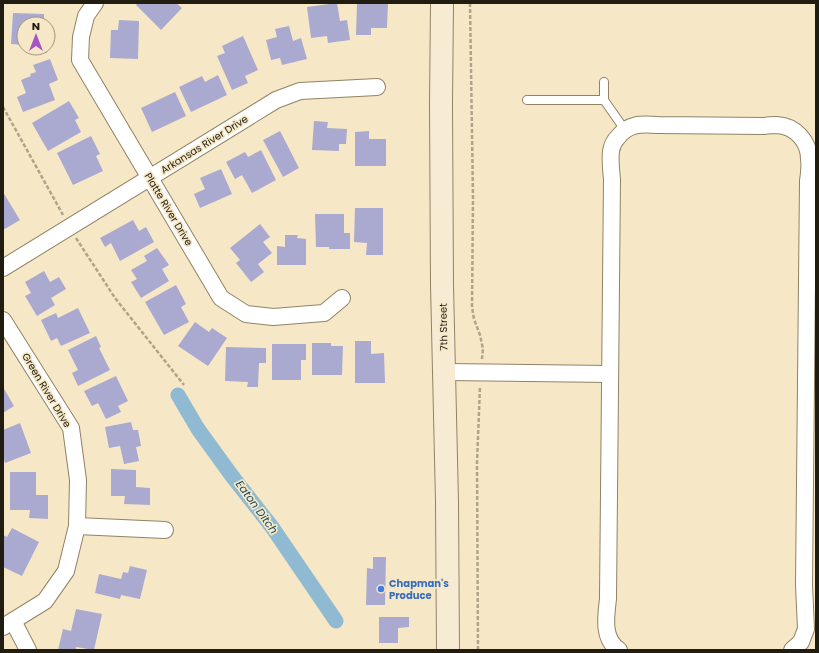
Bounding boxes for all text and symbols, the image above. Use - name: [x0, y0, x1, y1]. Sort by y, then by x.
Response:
- north arrow: [16, 16, 56, 56]
- text: N: [32, 18, 40, 34]
- street label: Arkansas River Drive: [158, 111, 251, 177]
- street label: Platte River Drive: [141, 170, 196, 249]
- street label: 7th Street: [436, 303, 451, 351]
- street label: Green River Drive: [18, 350, 75, 430]
- water label: Eaton Ditch: [232, 477, 282, 537]
- place label: Chapman's Produce: [389, 576, 449, 603]
- marker: Chapman's Produce: [376, 584, 386, 594]

